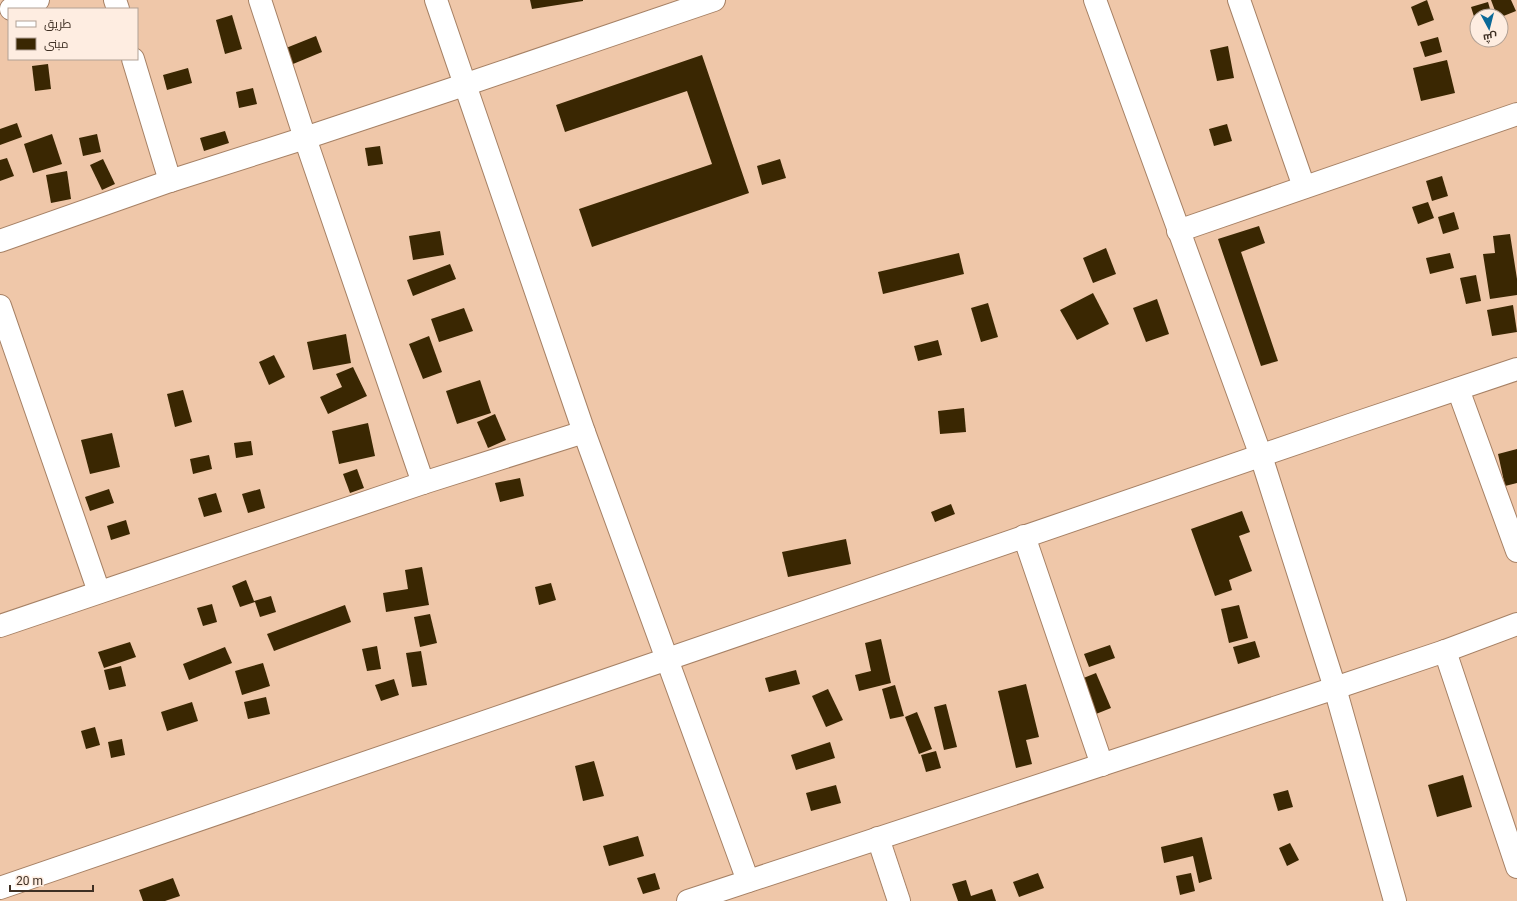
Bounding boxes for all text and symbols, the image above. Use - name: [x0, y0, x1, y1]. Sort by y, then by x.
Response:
- legend: [8, 8, 138, 60]
- north arrow: [1469, 8, 1509, 48]
- text: طريق: [44, 17, 72, 31]
- text: ش: [1482, 30, 1498, 45]
- text: مبنى: [44, 37, 69, 51]
- scale bar: [10, 867, 93, 893]
- text: 20 m: [16, 874, 43, 888]

